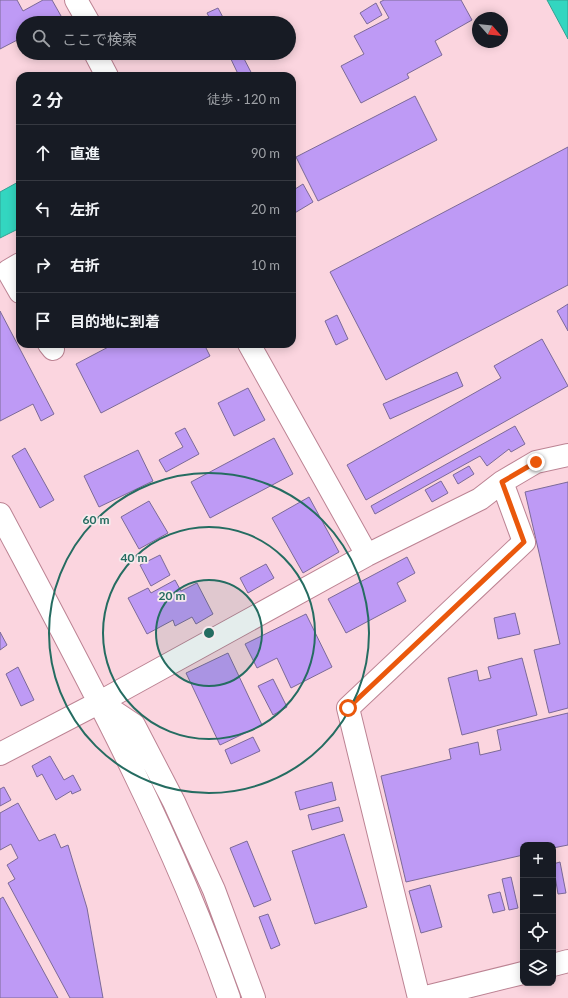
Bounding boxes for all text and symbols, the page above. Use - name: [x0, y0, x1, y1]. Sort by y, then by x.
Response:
- north arrow: [472, 12, 508, 48]
- search box: [16, 16, 296, 60]
- icon: search: [30, 27, 52, 49]
- text: ここで検索: [62, 30, 137, 48]
- text: 2 分: [32, 89, 63, 110]
- text: 徒歩 · 120 m: [207, 91, 280, 107]
- icon: ahead: [32, 142, 54, 164]
- text: 直進: [70, 144, 100, 162]
- text: 90 m: [251, 145, 280, 161]
- icon: left: [32, 198, 54, 220]
- text: 左折: [70, 200, 100, 218]
- text: 20 m: [251, 201, 280, 217]
- icon: right: [32, 254, 54, 276]
- text: 右折: [70, 256, 100, 274]
- text: 10 m: [251, 257, 280, 273]
- icon: arrive: [32, 310, 54, 332]
- text: 目的地に到着: [70, 312, 160, 330]
- route end: [527, 453, 545, 471]
- text: 60 m: [83, 512, 109, 527]
- text: 40 m: [121, 550, 147, 565]
- text: 20 m: [159, 588, 185, 603]
- centre of rings: [202, 626, 216, 640]
- route start: [339, 699, 357, 717]
- map controls: [520, 842, 556, 986]
- button: +: [520, 842, 556, 878]
- button: −: [520, 878, 556, 914]
- button: locate: [520, 914, 556, 950]
- button: layers: [520, 950, 556, 986]

